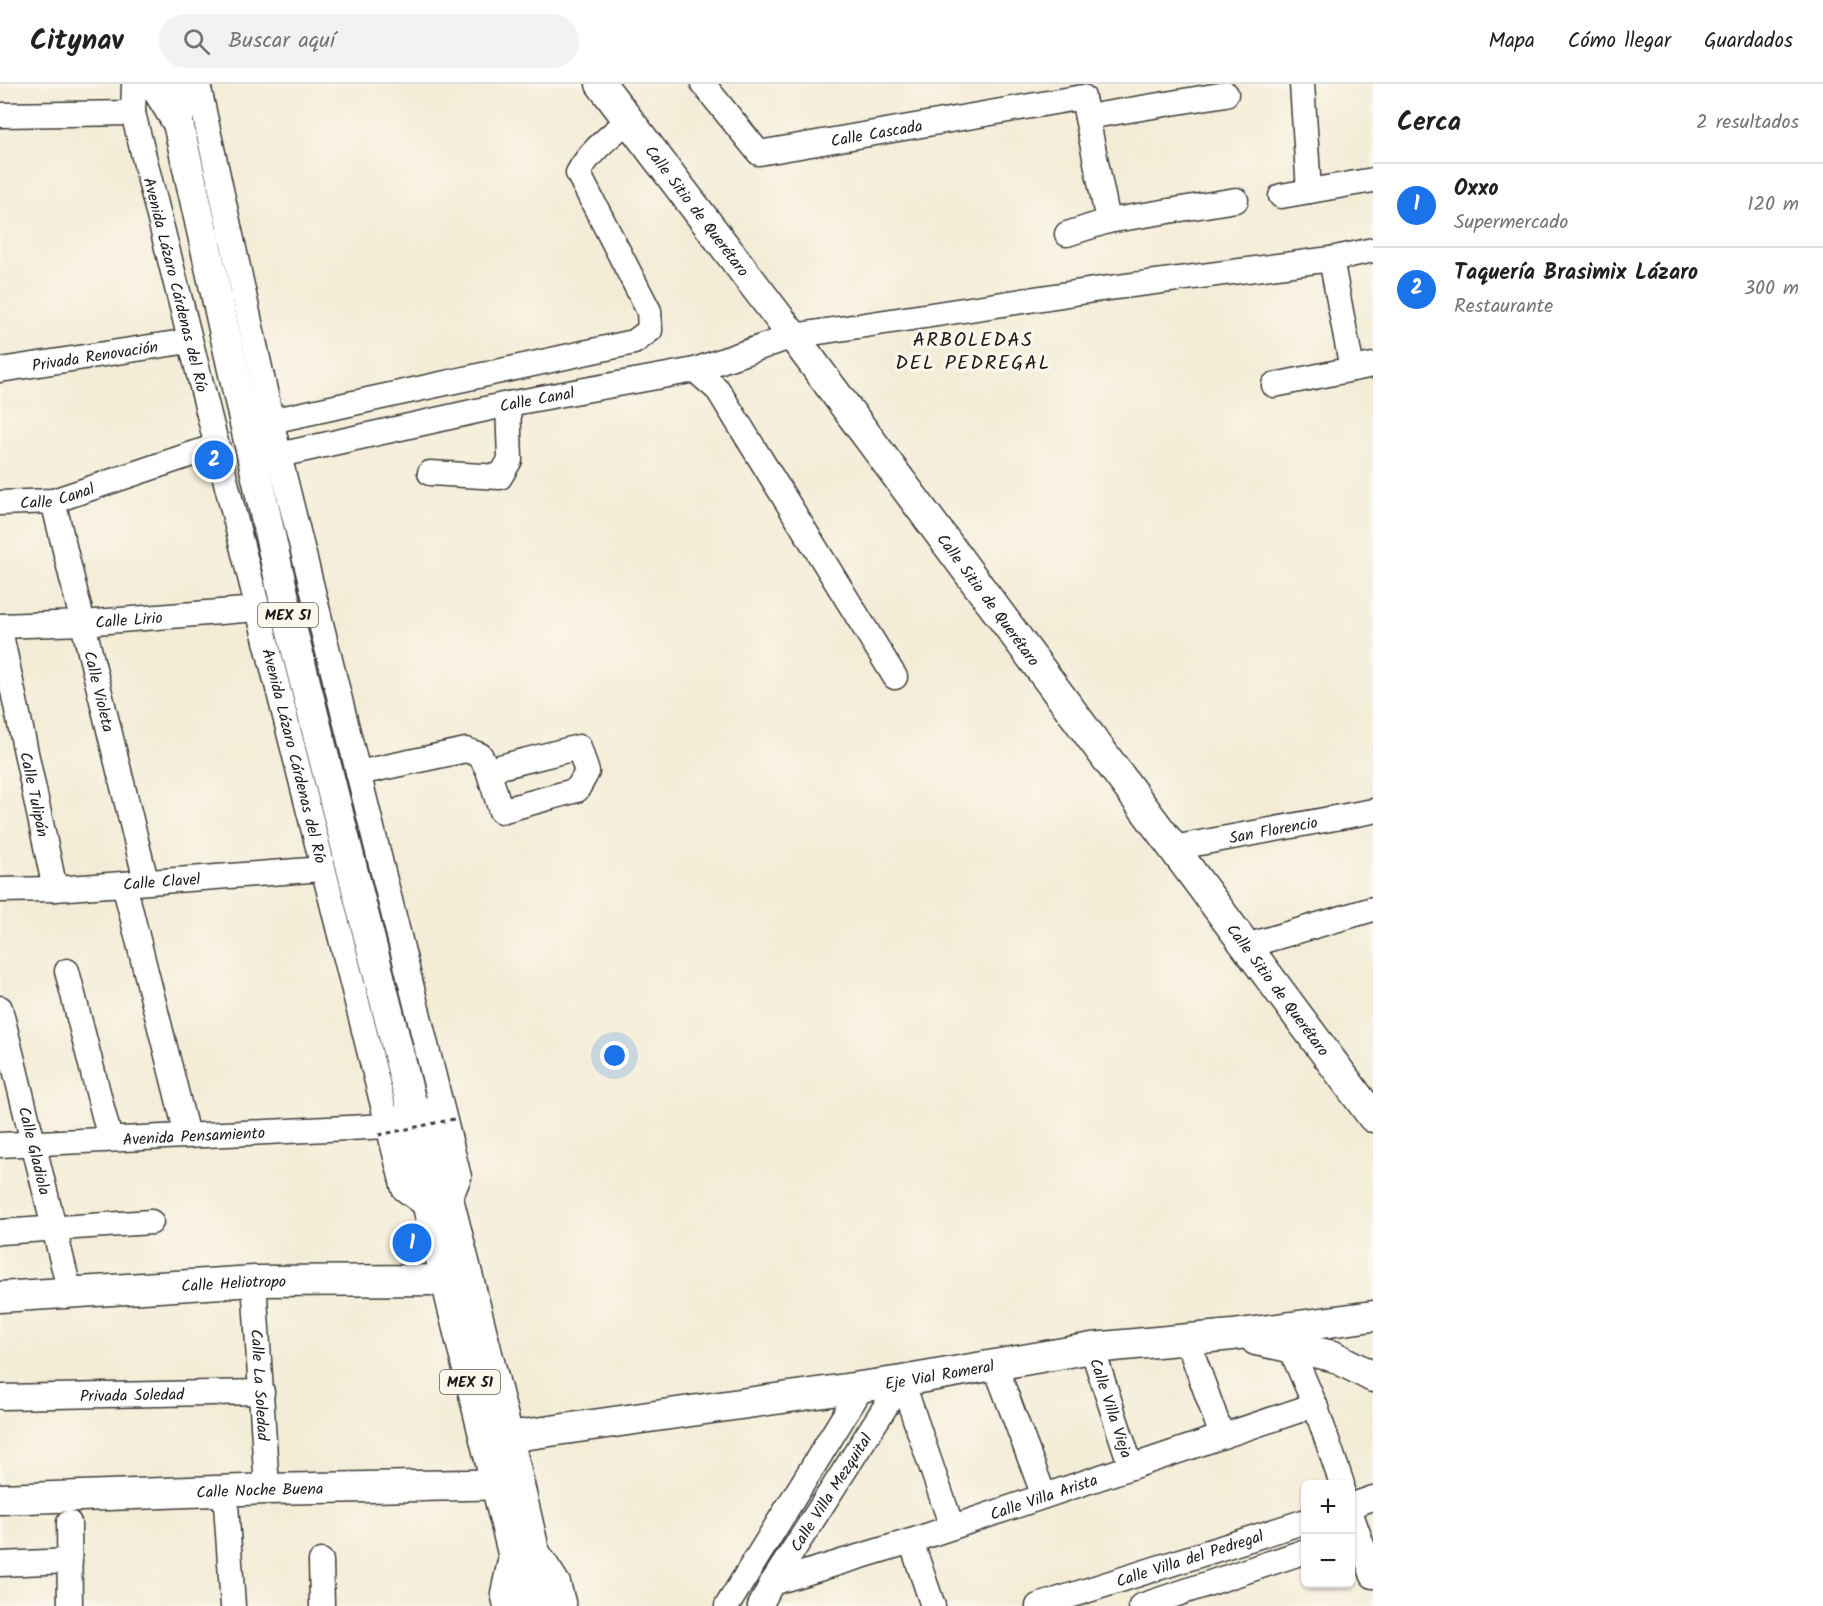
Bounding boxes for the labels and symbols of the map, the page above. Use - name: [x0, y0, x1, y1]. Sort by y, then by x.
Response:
- street label: Calle Cascada: [829, 114, 924, 154]
- street label: Calle Sitio de Querétaro: [638, 140, 755, 283]
- street label: Avenida Lázaro Cárdenas del Río: [136, 175, 214, 395]
- district label: ARBOLEDAS DEL PEDREGAL: [895, 325, 1051, 380]
- street label: Privada Renovación: [30, 335, 160, 379]
- street label: Calle Canal: [497, 381, 577, 419]
- pin: 2: [194, 438, 234, 482]
- street label: Calle Canal: [20, 477, 98, 516]
- street label: Calle Sitio de Querétaro: [930, 529, 1045, 672]
- road number: MEX 51: [258, 603, 318, 627]
- street label: Calle Lirio: [94, 606, 164, 636]
- street label: Avenida Lázaro Cárdenas del Río: [254, 646, 333, 866]
- street label: Calle Violeta: [76, 648, 120, 735]
- street label: Calle Tulipán: [12, 750, 55, 839]
- street label: San Florencio: [1227, 810, 1320, 851]
- street label: Calle Clavel: [122, 867, 201, 898]
- street label: Calle Sitio de Querétaro: [1220, 919, 1335, 1062]
- your location: [600, 1041, 629, 1070]
- street label: Calle Gladiola: [11, 1104, 57, 1198]
- street label: Avenida Pensamiento: [122, 1121, 266, 1153]
- pin: 1: [392, 1220, 432, 1266]
- street label: Calle Heliotropo: [180, 1270, 286, 1300]
- street label: Calle La Soledad: [243, 1328, 275, 1442]
- street label: Eje Vial Romeral: [883, 1354, 996, 1397]
- street label: Calle Villa Vieja: [1082, 1355, 1138, 1462]
- road number: MEX 51: [440, 1370, 500, 1394]
- street label: Privada Soledad: [80, 1382, 185, 1410]
- street label: Calle Villa Mezquital: [784, 1429, 879, 1557]
- street label: Calle Villa Arista: [987, 1468, 1101, 1528]
- street label: Calle Noche Buena: [196, 1477, 324, 1506]
- street label: Calle Villa del Pedregal: [1113, 1524, 1267, 1595]

